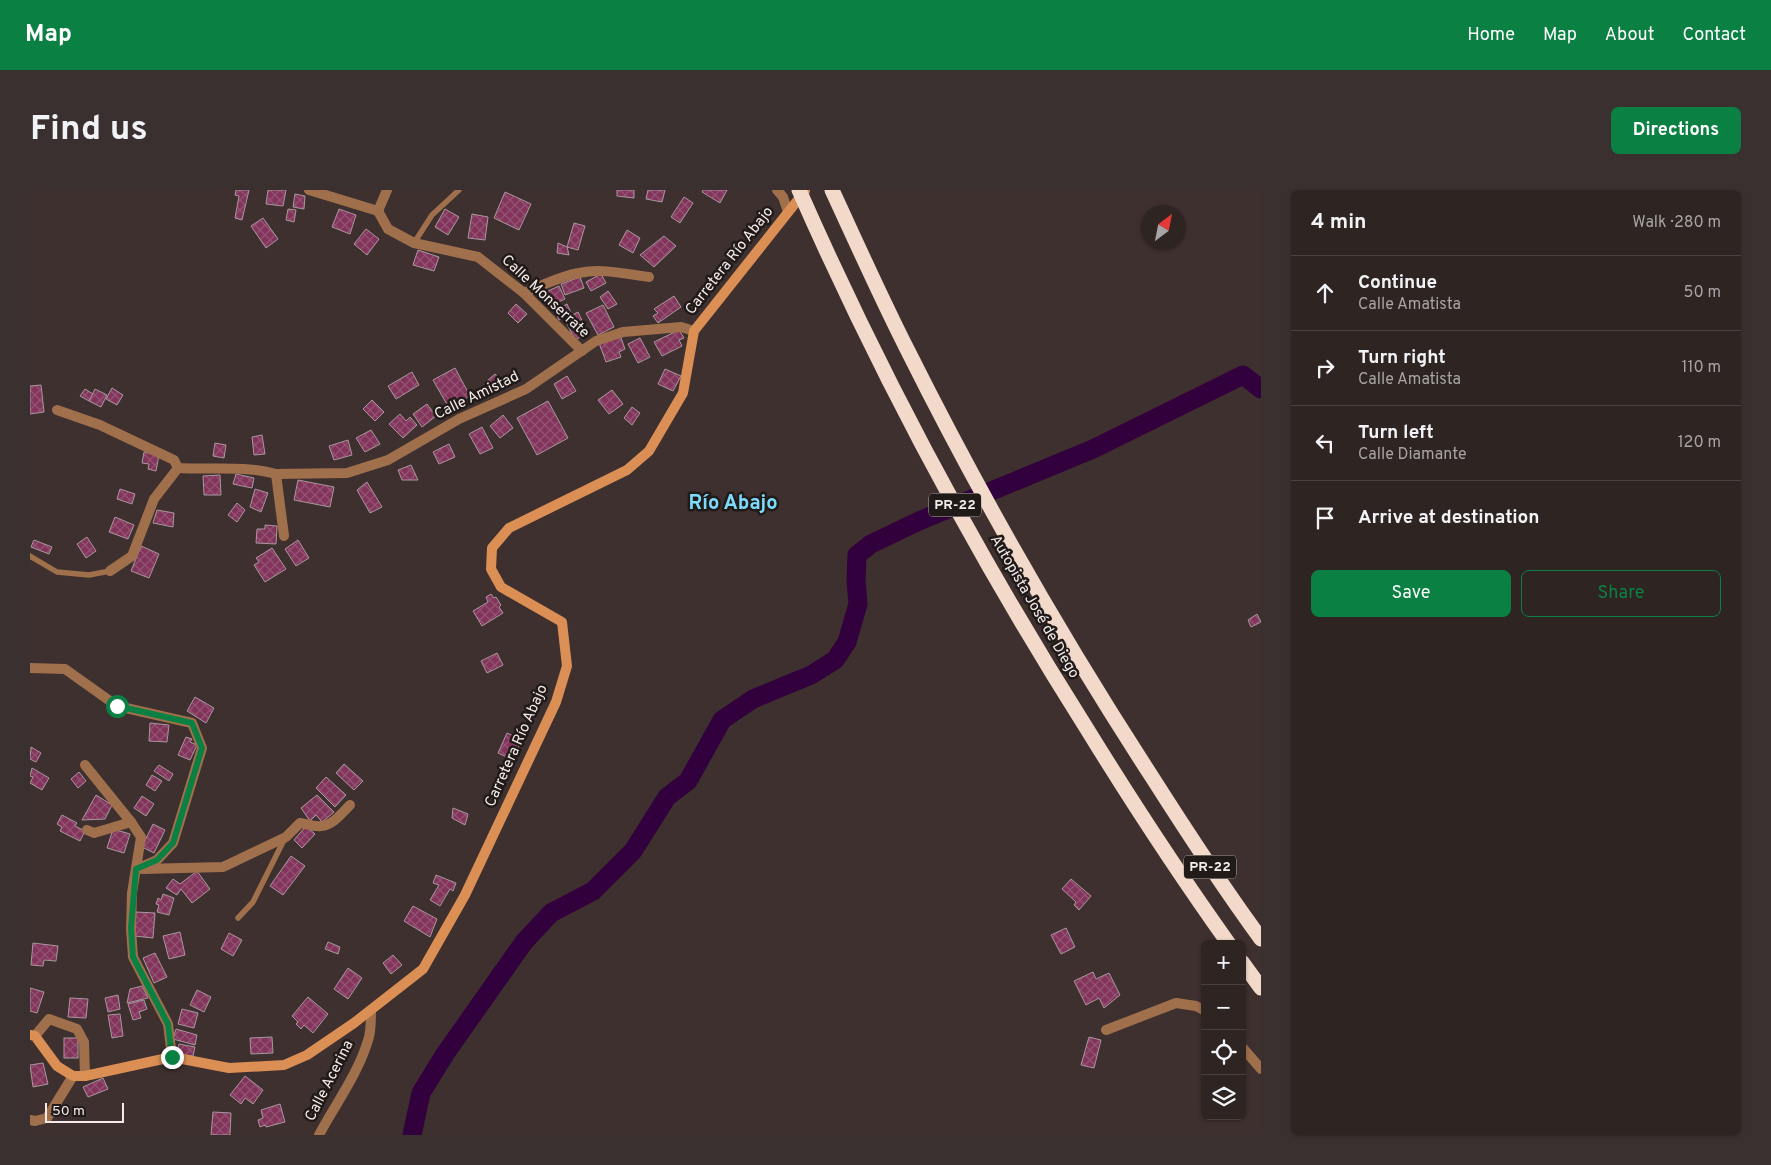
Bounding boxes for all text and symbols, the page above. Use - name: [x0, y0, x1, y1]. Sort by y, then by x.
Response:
- text: Map: [25, 20, 72, 50]
- text: Home: [1467, 24, 1515, 47]
- text: Map: [1543, 24, 1577, 47]
- text: About: [1605, 24, 1654, 47]
- text: Contact: [1682, 24, 1746, 47]
- button: Directions: [1611, 107, 1741, 154]
- text: Find us: [30, 108, 148, 152]
- street label: Carretera Río Abajo: [682, 203, 778, 319]
- north arrow: [1141, 205, 1186, 250]
- text: 4 min: [1311, 209, 1367, 236]
- text: Walk · 280 m: [1632, 213, 1721, 233]
- street label: Calle Monserrate: [497, 251, 593, 343]
- text: Continue: [1358, 271, 1437, 295]
- icon: ahead: [1311, 279, 1339, 307]
- text: 50 m: [1684, 283, 1721, 303]
- text: Calle Amatista: [1358, 295, 1461, 315]
- text: Turn right: [1358, 346, 1446, 370]
- icon: right: [1311, 354, 1339, 382]
- text: 110 m: [1681, 358, 1721, 378]
- street label: Calle Amistad: [431, 367, 523, 425]
- text: Calle Amatista: [1358, 370, 1461, 390]
- text: Turn left: [1358, 421, 1434, 445]
- icon: left: [1311, 429, 1339, 457]
- text: 120 m: [1678, 433, 1721, 453]
- text: Calle Diamante: [1358, 445, 1467, 465]
- district label: Río Abajo: [688, 491, 778, 517]
- road number: PR-22: [929, 494, 981, 516]
- icon: arrive: [1311, 504, 1339, 532]
- text: Arrive at destination: [1358, 506, 1539, 530]
- street label: Autopista José de Diego: [985, 532, 1083, 682]
- button: Save: [1311, 570, 1511, 617]
- button: Share: [1521, 570, 1721, 617]
- street label: Carretera Río Abajo: [481, 682, 553, 810]
- route start: [106, 695, 129, 718]
- road number: PR-22: [1184, 856, 1236, 879]
- map controls: [1201, 940, 1246, 1120]
- button: +: [1201, 940, 1246, 985]
- button: −: [1201, 985, 1246, 1030]
- button: locate: [1201, 1030, 1246, 1075]
- street label: Calle Acerina: [301, 1037, 359, 1125]
- route end: [161, 1046, 184, 1069]
- button: layers: [1201, 1075, 1246, 1120]
- scale bar: [45, 1100, 124, 1123]
- text: 50 m: [52, 1103, 85, 1120]

